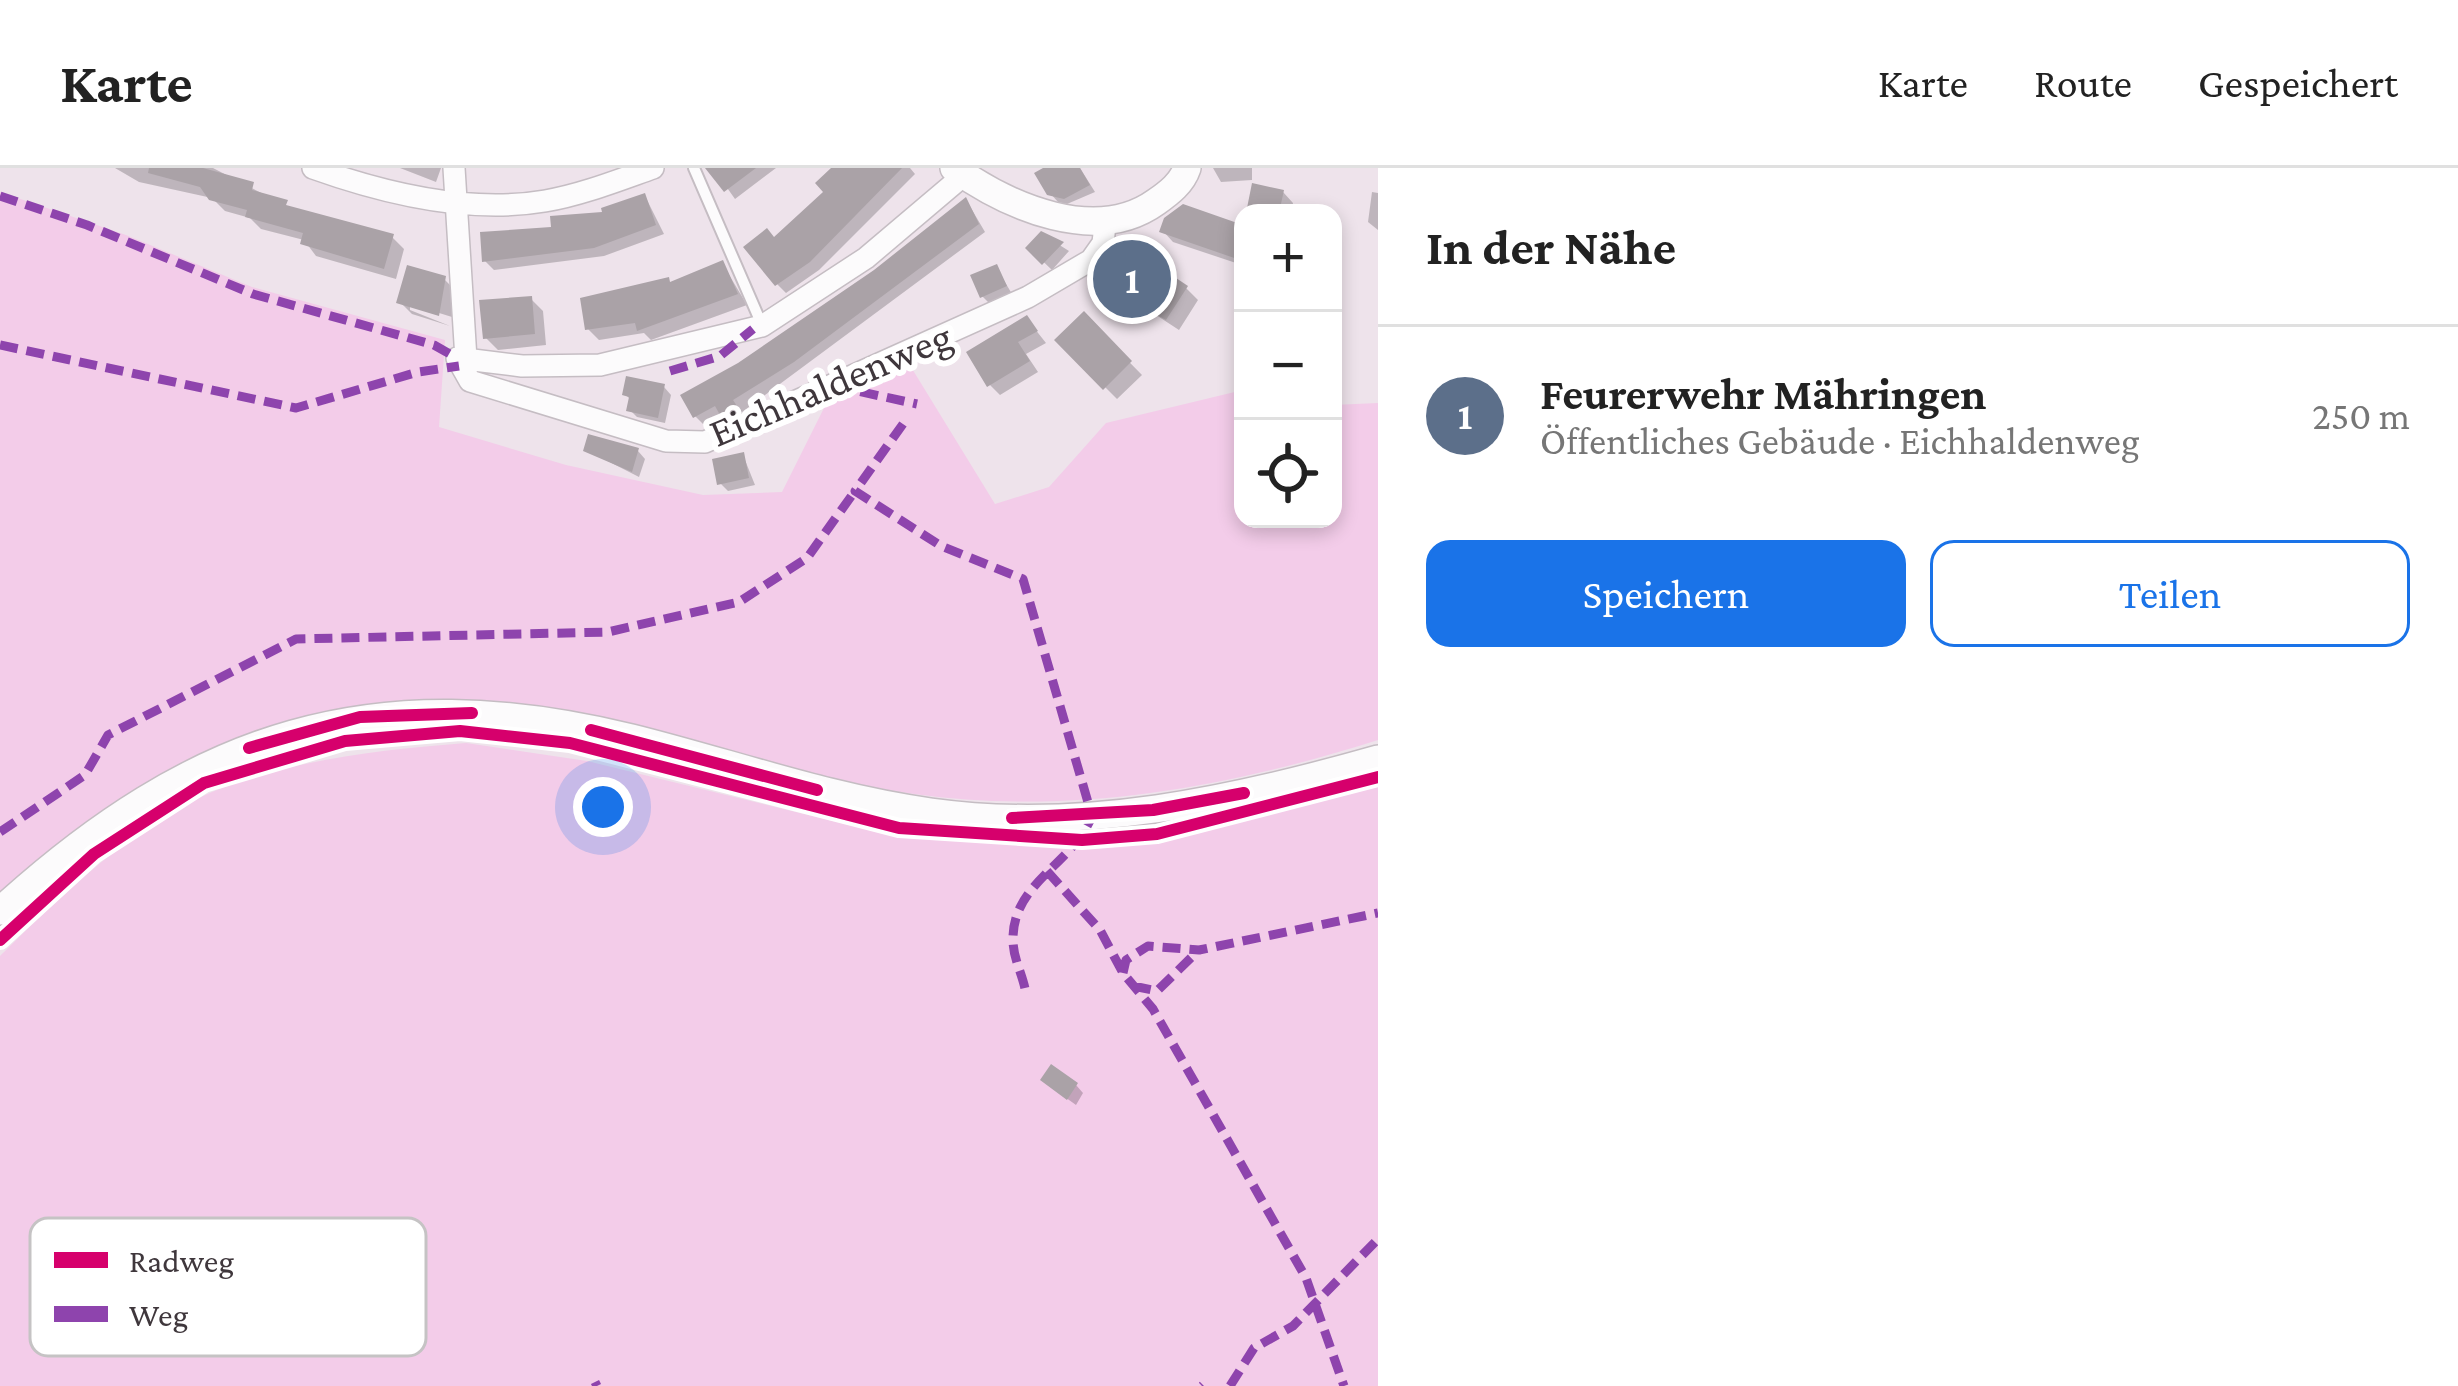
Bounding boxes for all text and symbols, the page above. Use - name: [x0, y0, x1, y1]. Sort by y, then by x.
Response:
- text: Karte: [60, 51, 193, 114]
- text: Karte: [1878, 59, 1968, 106]
- text: Route: [2034, 59, 2132, 106]
- text: Gespeichert: [2198, 59, 2398, 106]
- map controls: [1234, 204, 1342, 528]
- button: +: [1234, 204, 1342, 312]
- text: In der Nähe: [1426, 218, 1676, 275]
- pin: 1: [1093, 234, 1171, 324]
- street label: Eichhaldenweg: [702, 311, 959, 456]
- button: −: [1234, 312, 1342, 420]
- text: Feurerwehr Mähringen: [1540, 369, 1986, 419]
- text: 1: [1458, 394, 1472, 437]
- text: 250 m: [2312, 394, 2410, 437]
- text: Öffentliches Gebäude · Eichhaldenweg: [1540, 419, 2140, 462]
- button: locate: [1234, 420, 1342, 528]
- button: Speichern: [1426, 540, 1906, 647]
- button: Teilen: [1930, 540, 2410, 647]
- your location: [573, 777, 633, 837]
- legend: [30, 1218, 426, 1356]
- text: Radweg: [129, 1242, 234, 1279]
- text: Weg: [129, 1296, 188, 1333]

